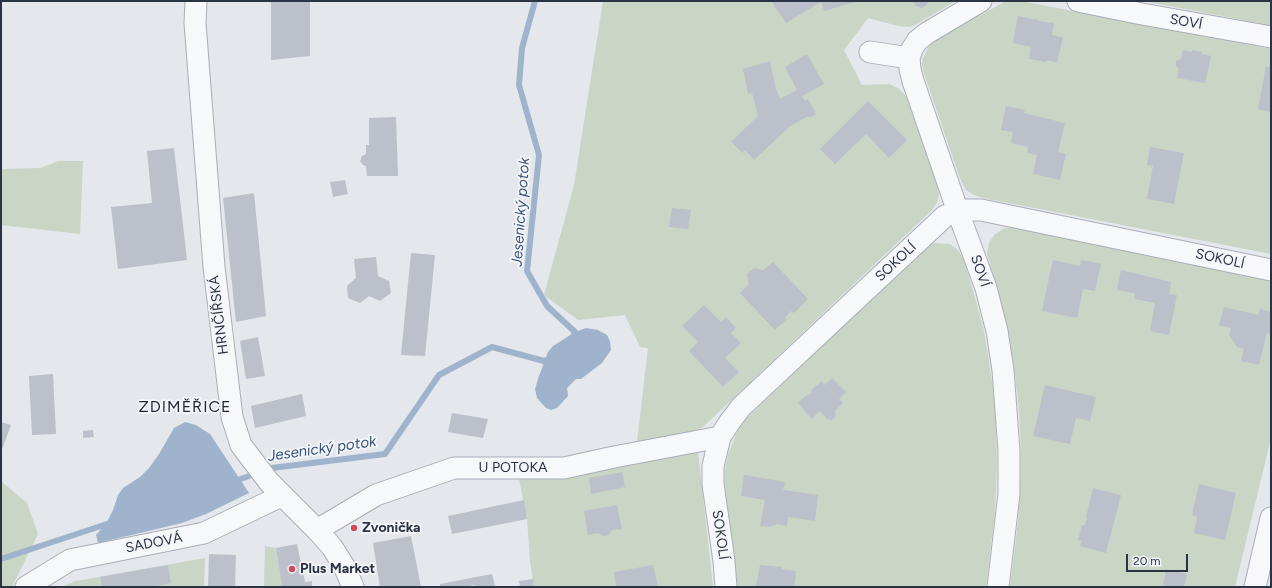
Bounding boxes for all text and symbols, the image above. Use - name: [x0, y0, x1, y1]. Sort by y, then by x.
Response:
- street label: SOVÍ: [1168, 11, 1204, 33]
- water label: Jesenický potok: [508, 157, 534, 267]
- street label: SOKOLÍ: [872, 239, 920, 285]
- street label: SOKOLÍ: [1194, 246, 1246, 272]
- street label: SOVÍ: [967, 253, 993, 289]
- street label: HRNČÍŘSKÁ: [206, 275, 232, 355]
- district label: ZDIMĚŘICE: [139, 397, 231, 417]
- water label: Jesenický potok: [267, 432, 377, 466]
- street label: U POTOKA: [479, 460, 547, 476]
- street label: SOKOLÍ: [708, 509, 732, 561]
- place label: Zvonička: [362, 520, 420, 536]
- marker: Zvonička: [349, 523, 359, 533]
- street label: SADOVÁ: [124, 529, 184, 557]
- scale bar: [1128, 546, 1190, 572]
- text: 20 m: [1133, 554, 1161, 568]
- place label: Plus Market: [300, 561, 375, 577]
- marker: Plus Market: [287, 564, 297, 574]

